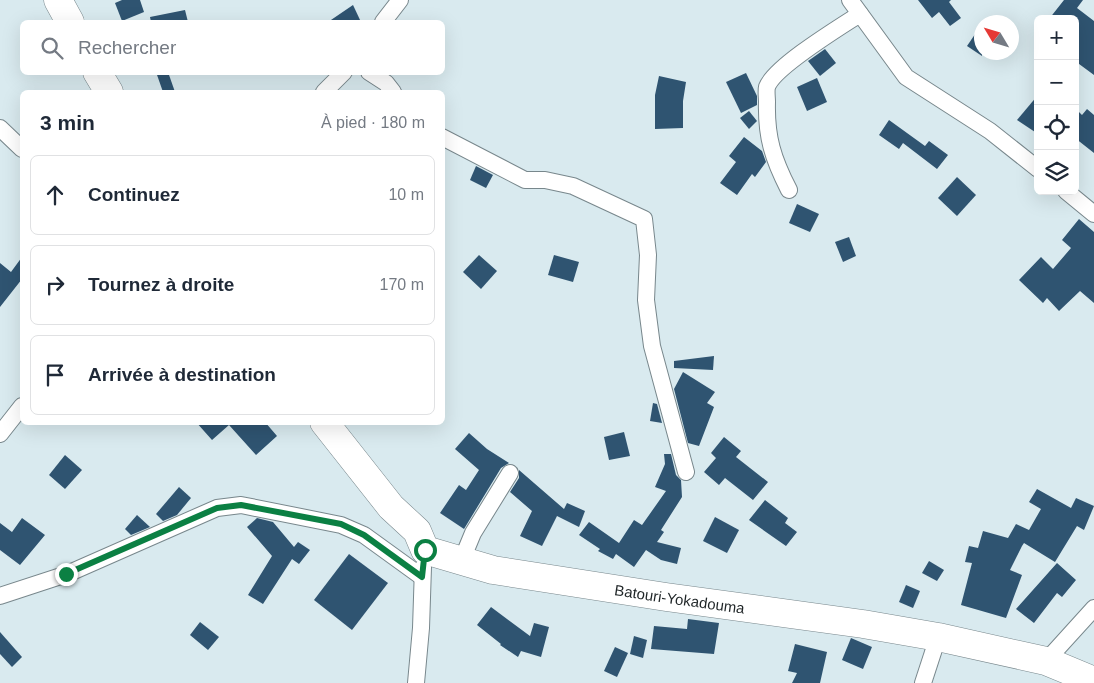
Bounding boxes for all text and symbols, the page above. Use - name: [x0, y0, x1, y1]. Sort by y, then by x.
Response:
- north arrow: [974, 15, 1019, 60]
- map controls: [1034, 15, 1079, 195]
- button: +: [1034, 15, 1079, 60]
- search box: [20, 20, 445, 75]
- icon: search: [38, 34, 66, 62]
- text: Rechercher: [78, 37, 176, 58]
- button: −: [1034, 60, 1079, 105]
- button: locate: [1034, 105, 1079, 150]
- text: 3 min: [40, 111, 95, 134]
- text: À pied · 180 m: [321, 114, 425, 131]
- button: layers: [1034, 150, 1079, 195]
- icon: ahead: [41, 181, 69, 209]
- text: Continuez: [88, 184, 180, 205]
- text: 10 m: [388, 186, 424, 203]
- icon: right: [41, 271, 69, 299]
- text: Tournez à droite: [88, 274, 234, 295]
- text: 170 m: [380, 276, 424, 293]
- icon: arrive: [41, 361, 69, 389]
- text: Arrivée à destination: [88, 364, 276, 385]
- route start: [414, 539, 437, 562]
- route end: [55, 563, 78, 586]
- street label: Batouri-Yokadouma: [613, 581, 746, 616]

